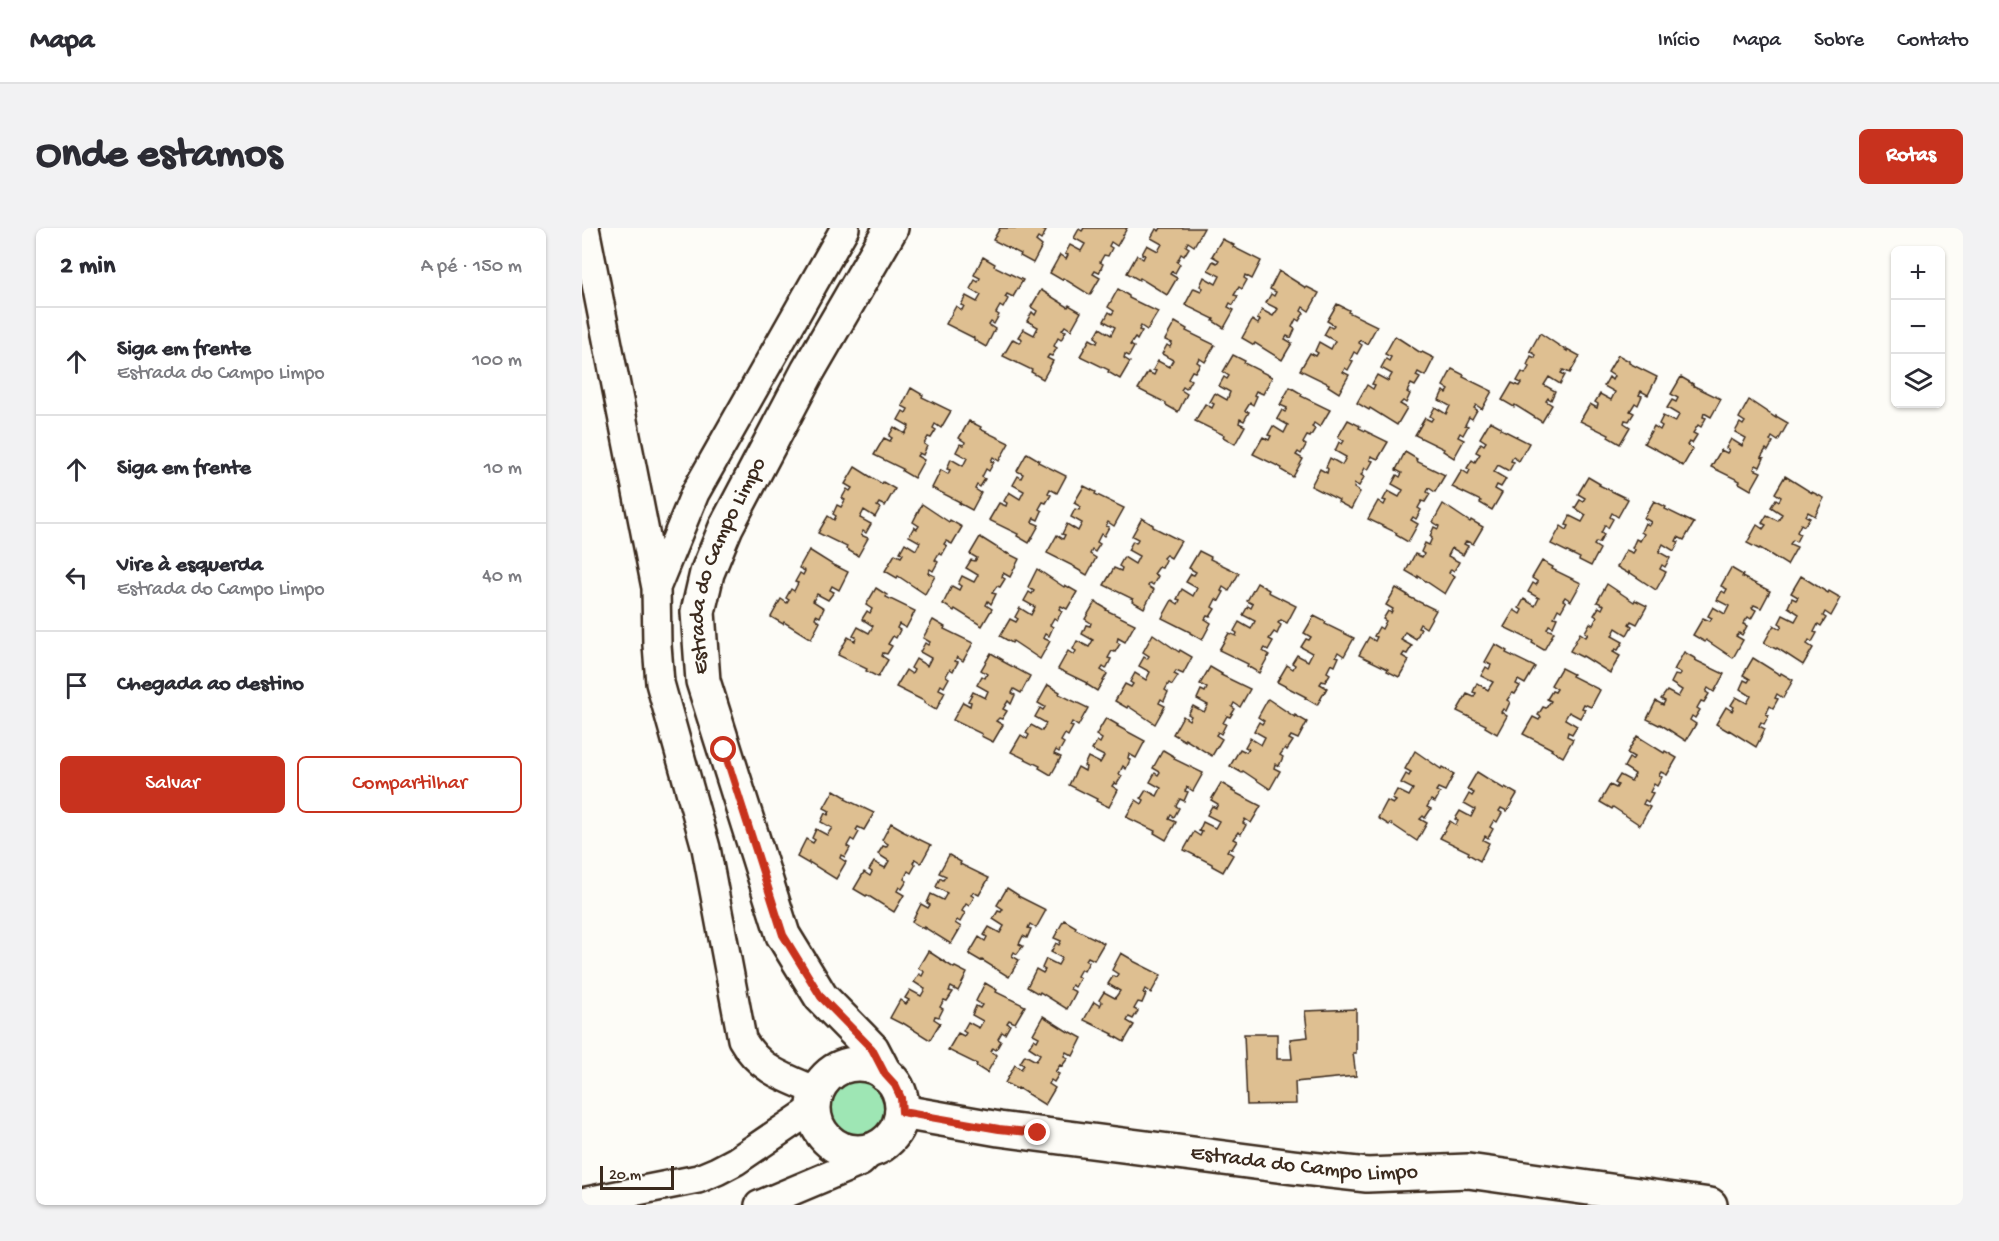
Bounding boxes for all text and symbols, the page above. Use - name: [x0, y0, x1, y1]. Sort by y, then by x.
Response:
- text: Mapa: [30, 25, 94, 58]
- text: Início: [1658, 29, 1700, 54]
- text: Mapa: [1733, 29, 1781, 54]
- text: Sobre: [1814, 29, 1864, 54]
- text: Contato: [1897, 29, 1969, 54]
- button: Rotas: [1859, 129, 1963, 184]
- text: Onde estamos: [36, 132, 282, 181]
- map controls: [1891, 246, 1945, 408]
- button: +: [1891, 246, 1945, 300]
- text: 2 min: [60, 252, 115, 283]
- text: A pé · 150 m: [421, 256, 522, 279]
- button: −: [1891, 300, 1945, 354]
- text: Siga em frente: [117, 337, 251, 363]
- icon: ahead: [60, 345, 93, 378]
- text: 100 m: [472, 350, 522, 373]
- button: layers: [1891, 354, 1945, 408]
- text: Estrada do Campo Limpo: [117, 363, 325, 386]
- icon: ahead: [60, 453, 93, 486]
- street label: Estrada do Campo Limpo: [685, 453, 773, 675]
- text: Siga em frente: [117, 456, 251, 482]
- text: 10 m: [484, 458, 522, 481]
- text: Vire à esquerda: [117, 553, 263, 579]
- icon: left: [60, 561, 93, 594]
- text: 40 m: [482, 566, 522, 589]
- text: Estrada do Campo Limpo: [117, 579, 325, 602]
- icon: arrive: [60, 669, 93, 702]
- text: Chegada ao destino: [117, 672, 304, 698]
- route start: [710, 736, 736, 762]
- button: Salvar: [60, 756, 285, 813]
- button: Compartilhar: [297, 756, 522, 813]
- route end: [1024, 1119, 1050, 1145]
- street label: Estrada do Campo Limpo: [1189, 1141, 1418, 1188]
- scale bar: [600, 1163, 674, 1190]
- text: 20 m: [609, 1167, 641, 1186]

